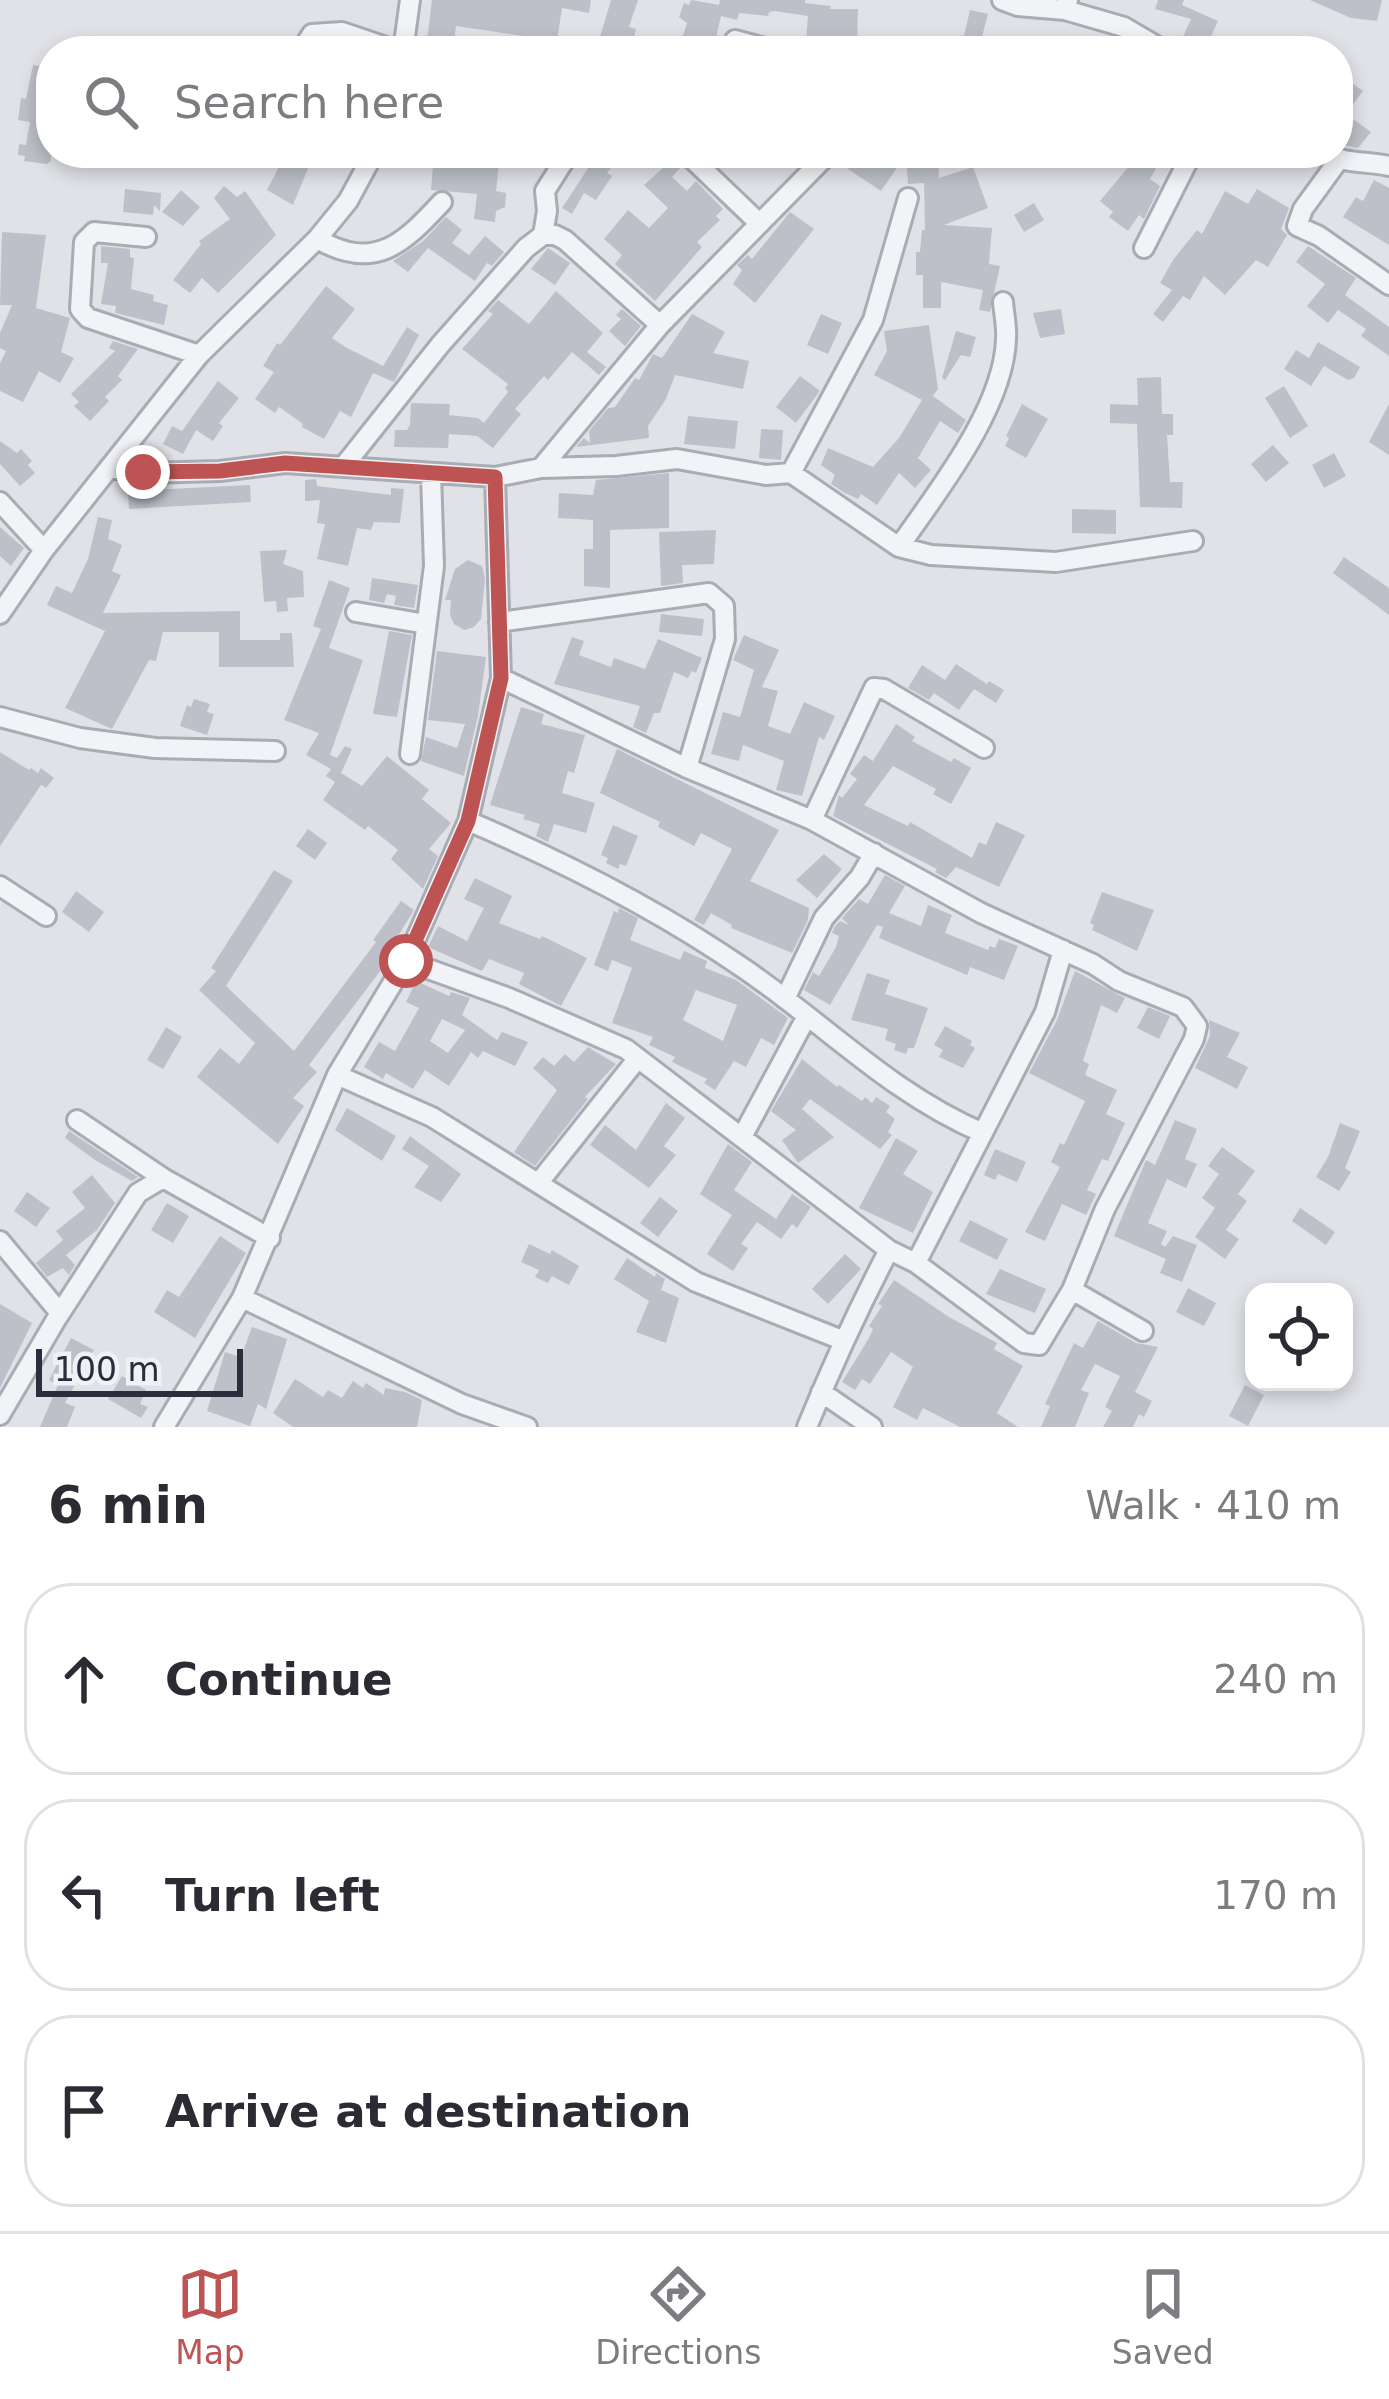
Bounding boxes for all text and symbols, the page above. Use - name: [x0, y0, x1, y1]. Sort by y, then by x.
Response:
- search box: [36, 36, 1353, 168]
- icon: search: [78, 69, 144, 135]
- text: Search here: [174, 76, 444, 129]
- route end: [116, 445, 170, 499]
- route start: [379, 934, 433, 988]
- map controls: [1245, 1283, 1353, 1391]
- button: locate: [1245, 1283, 1353, 1391]
- scale bar: [36, 1343, 243, 1396]
- text: 100 m: [54, 1350, 160, 1389]
- text: 6 min: [48, 1476, 208, 1535]
- text: Walk · 410 m: [1086, 1483, 1341, 1528]
- icon: ahead: [51, 1646, 117, 1712]
- text: Continue: [165, 1653, 393, 1706]
- text: 240 m: [1213, 1657, 1338, 1702]
- icon: left: [51, 1862, 117, 1928]
- text: Turn left: [165, 1869, 380, 1922]
- text: 170 m: [1213, 1873, 1338, 1918]
- icon: arrive: [51, 2078, 117, 2144]
- text: Arrive at destination: [165, 2085, 691, 2138]
- tab: Map: [175, 2261, 245, 2372]
- tab: Directions: [595, 2261, 761, 2372]
- tab: Saved: [1112, 2261, 1214, 2372]

